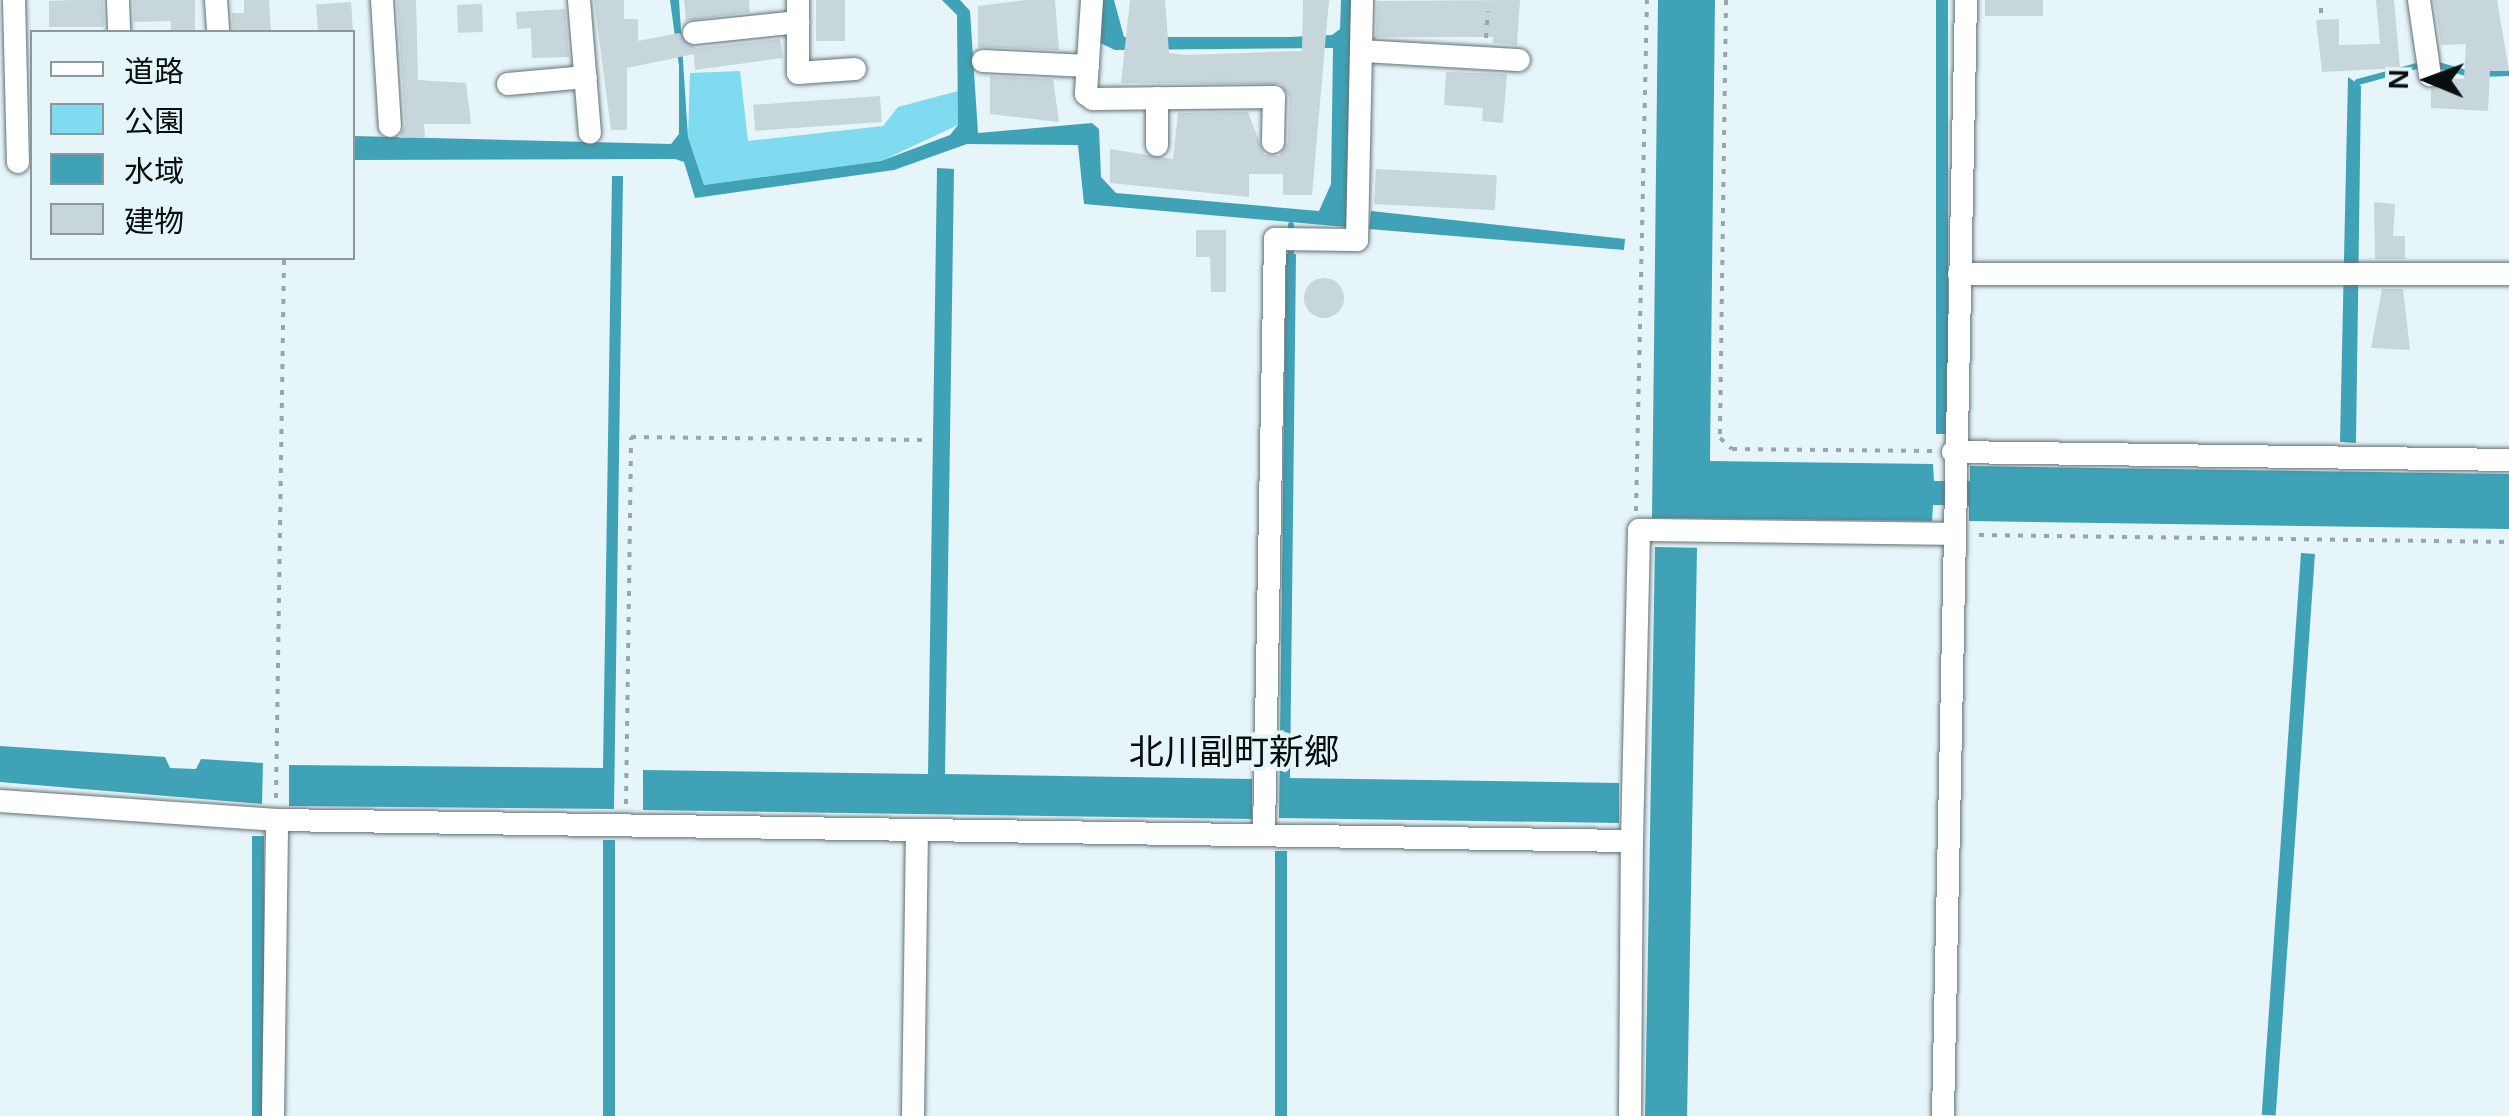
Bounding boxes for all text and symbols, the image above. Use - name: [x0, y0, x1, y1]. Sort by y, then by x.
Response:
- legend: [30, 30, 355, 260]
- north arrow: [2379, 30, 2479, 130]
- text: 道路: [124, 55, 184, 88]
- text: N: [2383, 69, 2414, 90]
- text: 公園: [124, 105, 184, 138]
- text: 水域: [124, 155, 184, 188]
- text: 建物: [124, 205, 184, 238]
- district label: 北川副町新郷: [1129, 731, 1339, 773]

